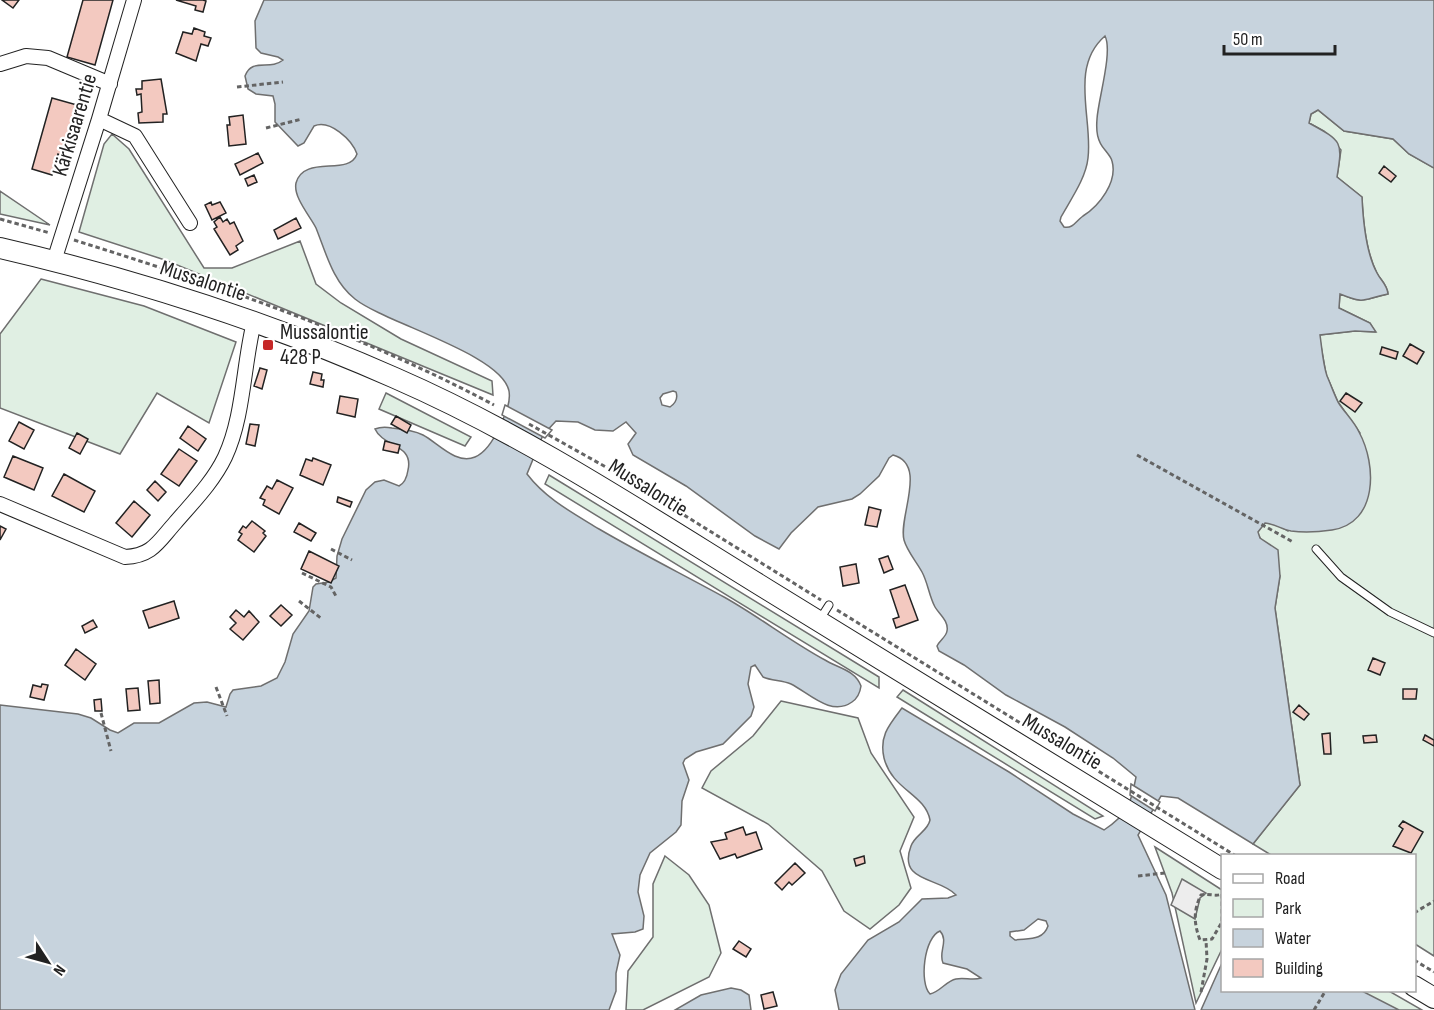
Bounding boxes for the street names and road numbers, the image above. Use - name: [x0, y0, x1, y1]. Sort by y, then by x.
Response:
- street label: Kärkisaarentie: [47, 70, 103, 180]
- street label: Mussalontie: [157, 254, 249, 308]
- street label: Mussalontie: [603, 453, 693, 523]
- street label: Mussalontie: [1017, 708, 1107, 776]

